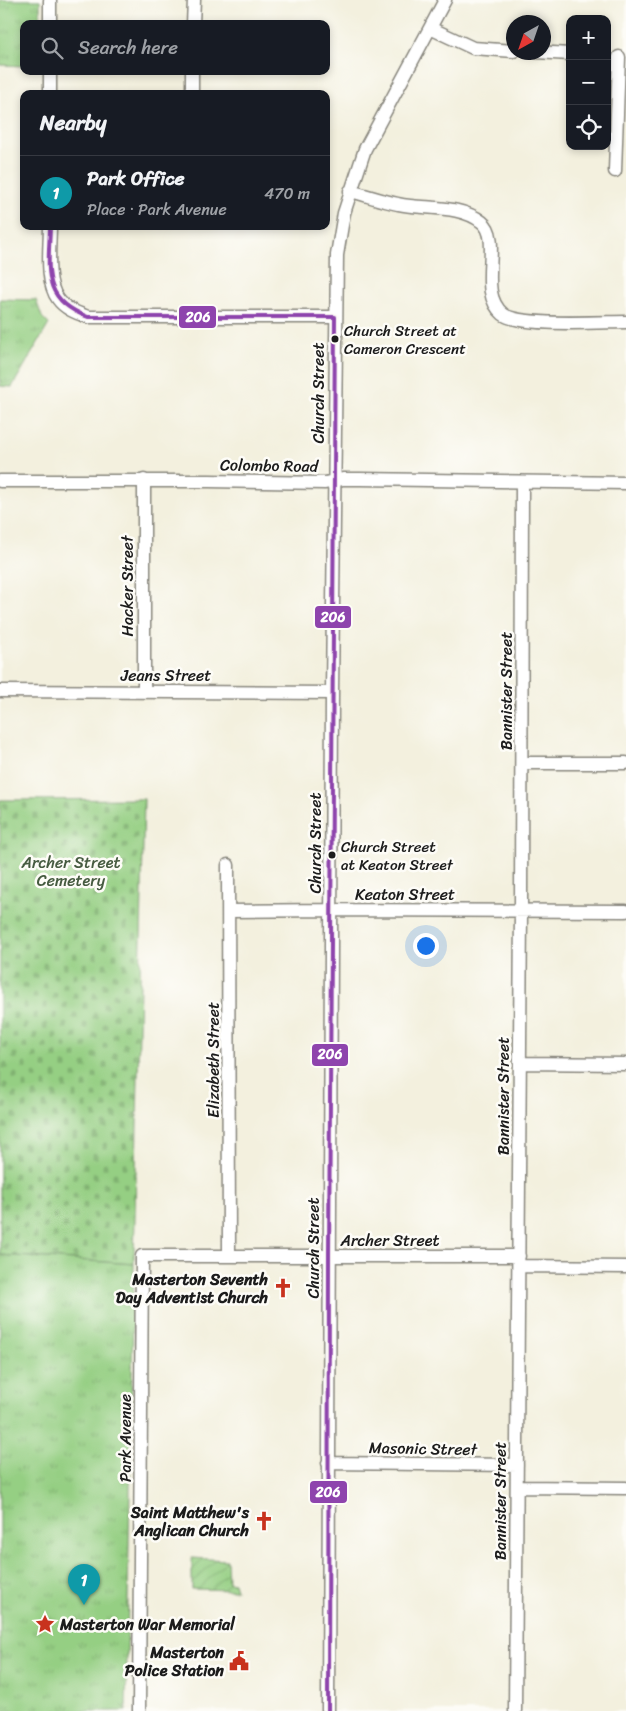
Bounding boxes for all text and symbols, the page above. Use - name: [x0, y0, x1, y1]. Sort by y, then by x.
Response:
- north arrow: [506, 15, 551, 60]
- map controls: [566, 15, 611, 150]
- button: +: [566, 15, 611, 60]
- search box: [20, 20, 330, 75]
- text: Search here: [78, 31, 178, 64]
- icon: search: [38, 34, 66, 62]
- button: −: [566, 60, 611, 105]
- text: Nearby: [40, 104, 106, 142]
- button: locate: [566, 105, 611, 150]
- text: Park Office: [87, 162, 185, 195]
- text: 1: [53, 179, 59, 208]
- text: 470 m: [264, 179, 310, 208]
- text: Place · Park Avenue: [87, 195, 227, 224]
- line badge: 206: [178, 305, 217, 329]
- text: 206: [185, 305, 210, 330]
- place label: Church Street at Cameron Crescent: [344, 318, 466, 362]
- marker: Church Street at Cameron Crescent: [330, 334, 340, 344]
- street label: Church Street: [304, 342, 333, 444]
- street label: Colombo Road: [220, 450, 320, 481]
- street label: Hacker Street: [113, 535, 142, 636]
- line badge: 206: [314, 605, 352, 629]
- text: 206: [320, 605, 345, 630]
- street label: Bannister Street: [492, 632, 521, 750]
- street label: Jeans Street: [120, 661, 211, 690]
- street label: Church Street: [301, 792, 330, 894]
- place label: Church Street at Keaton Street: [341, 834, 454, 878]
- park label: Archer Street Cemetery: [21, 848, 120, 895]
- marker: Church Street at Keaton Street: [327, 850, 337, 860]
- street label: Keaton Street: [355, 880, 455, 909]
- your location: [413, 933, 439, 959]
- street label: Elizabeth Street: [199, 1002, 228, 1118]
- street label: Bannister Street: [489, 1037, 518, 1155]
- text: 206: [317, 1042, 342, 1067]
- line badge: 206: [311, 1043, 349, 1067]
- street label: Church Street: [299, 1197, 328, 1299]
- street label: Archer Street: [340, 1226, 439, 1255]
- place label: Masterton Seventh Day Adventist Church: [116, 1265, 269, 1312]
- church icon: Masterton Seventh Day Adventist Church: [272, 1277, 294, 1299]
- street label: Park Avenue: [111, 1394, 140, 1482]
- street label: Masonic Street: [369, 1433, 478, 1464]
- street label: Bannister Street: [486, 1442, 515, 1560]
- line badge: 206: [309, 1480, 348, 1504]
- text: 206: [315, 1480, 340, 1505]
- place label: Saint Matthew's Anglican Church: [130, 1498, 250, 1545]
- church icon: Saint Matthew's Anglican Church: [253, 1510, 275, 1532]
- pin: 1: [68, 1564, 100, 1605]
- place label: Masterton War Memorial: [59, 1610, 236, 1639]
- place icon: Masterton War Memorial: [34, 1613, 56, 1635]
- place label: Masterton Police Station: [125, 1638, 224, 1685]
- public building icon: Masterton Police Station: [228, 1650, 250, 1672]

